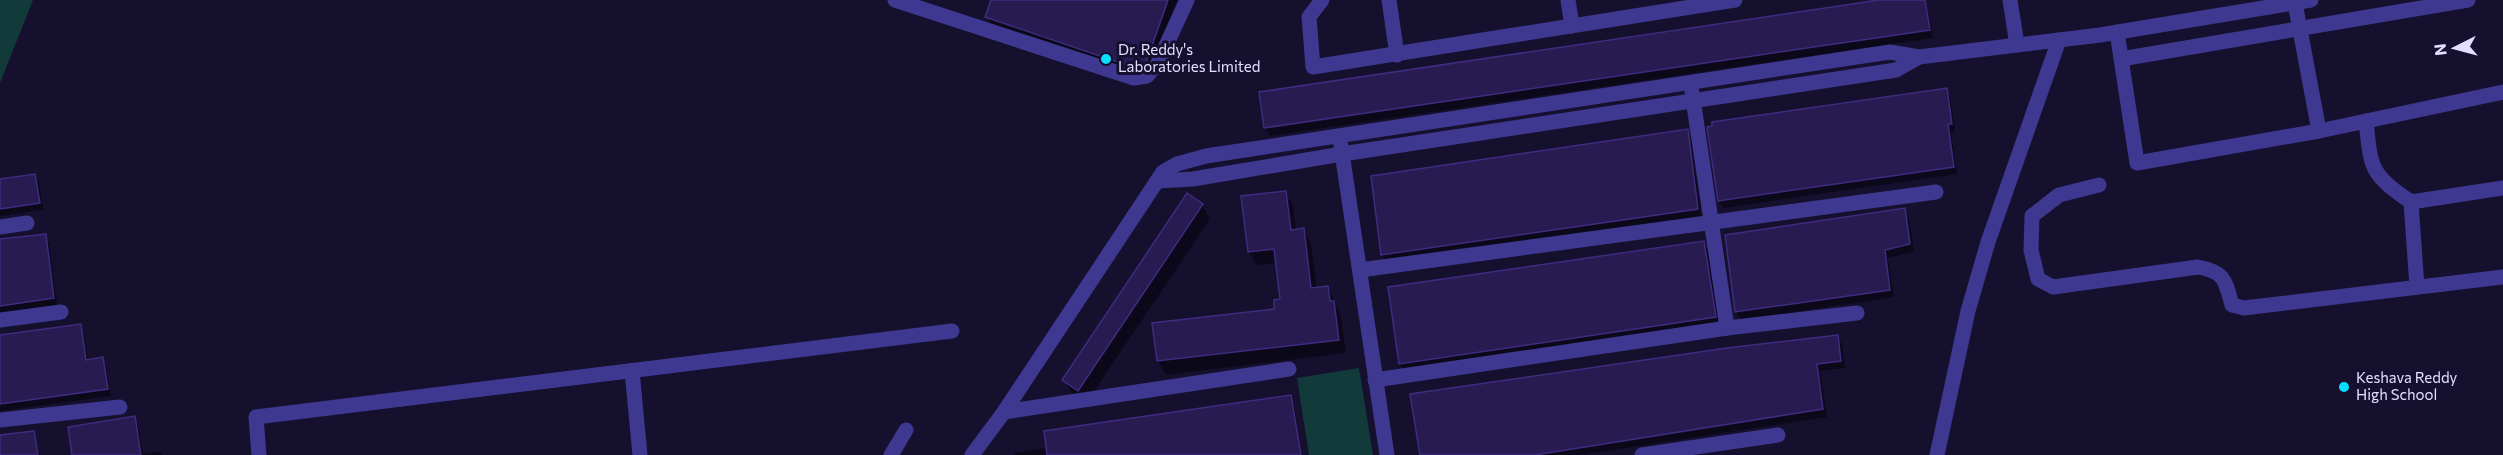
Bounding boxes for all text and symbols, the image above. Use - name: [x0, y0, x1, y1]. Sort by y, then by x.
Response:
- north arrow: [2425, 18, 2485, 78]
- place label: Dr. Reddy's Laboratories Limited: [1118, 40, 1260, 75]
- text: N: [2430, 43, 2450, 57]
- marker: Dr. Reddy's Laboratories Limited: [1099, 52, 1113, 66]
- place label: Keshava Reddy High School: [2356, 368, 2458, 403]
- marker: Keshava Reddy High School: [2337, 380, 2351, 394]

